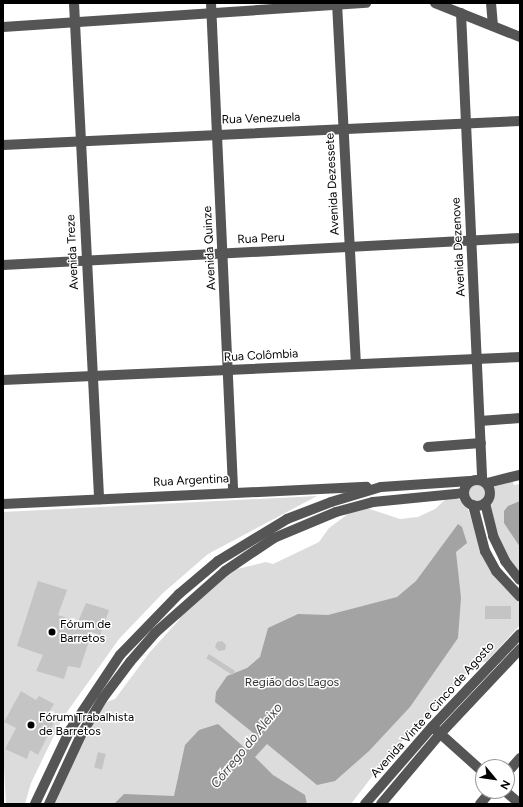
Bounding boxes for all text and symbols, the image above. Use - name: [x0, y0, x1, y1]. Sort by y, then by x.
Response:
- street label: Rua Venezuela: [221, 110, 301, 128]
- street label: Avenida Dezessete: [323, 133, 343, 235]
- street label: Avenida Dezenove: [449, 197, 469, 297]
- street label: Avenida Quinze: [201, 206, 219, 290]
- street label: Avenida Treze: [64, 214, 82, 290]
- street label: Rua Peru: [237, 231, 285, 247]
- street label: Rua Colômbia: [223, 347, 299, 365]
- street label: Rua Argentina: [153, 472, 229, 490]
- place label: Fórum de Barretos: [60, 618, 111, 646]
- marker: Fórum de Barretos: [47, 627, 57, 637]
- street label: Avenida Vinte e Cinco de Agosto: [368, 639, 498, 781]
- park label: Região dos Lagos: [245, 676, 339, 690]
- water label: Córrego do Aleixo: [208, 700, 286, 792]
- place label: Fórum Trabalhista de Barretos: [39, 711, 134, 739]
- marker: Fórum Trabalhista de Barretos: [26, 720, 36, 730]
- north arrow: [475, 759, 515, 799]
- text: N: [497, 778, 513, 791]

